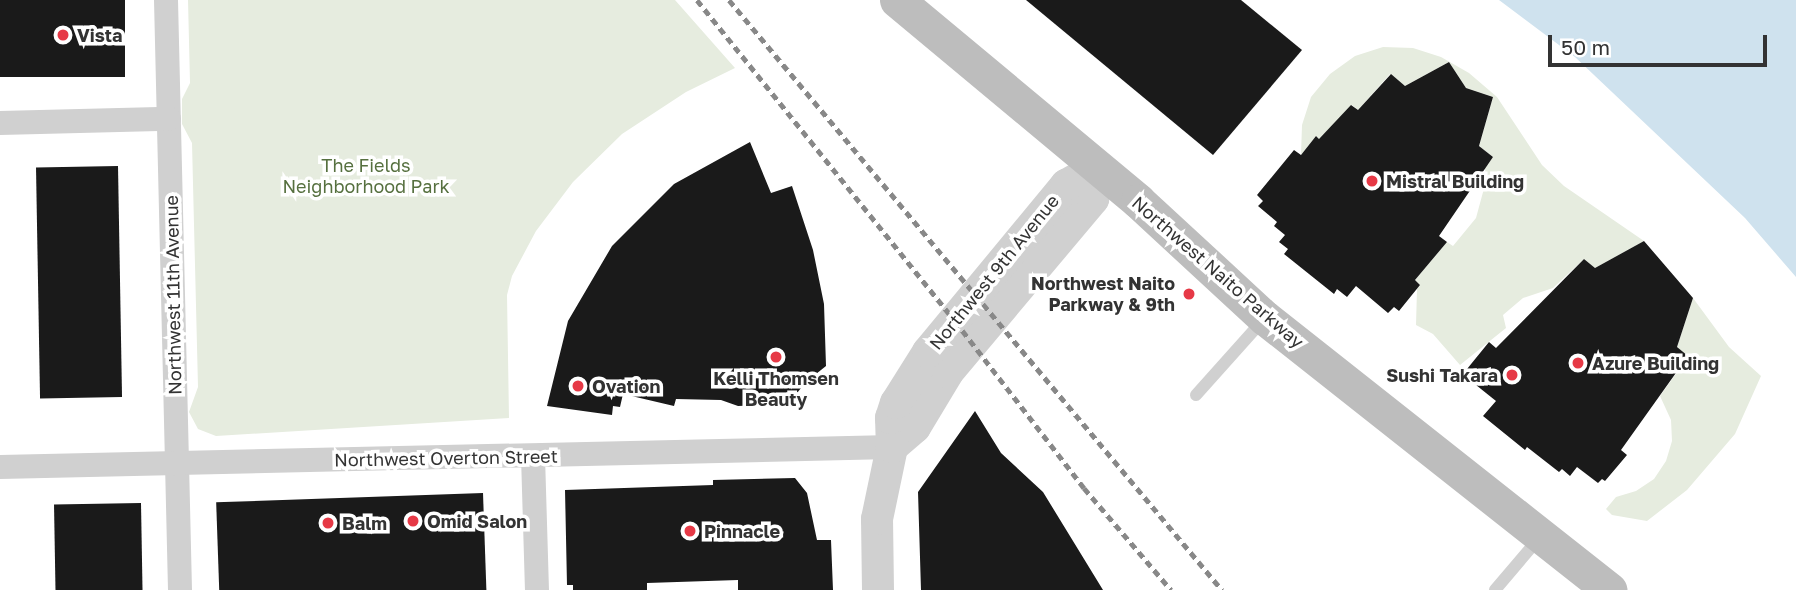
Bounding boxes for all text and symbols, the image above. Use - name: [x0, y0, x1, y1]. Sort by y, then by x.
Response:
- scale bar: [1551, 21, 1770, 65]
- place label: Vista: [77, 24, 122, 46]
- marker: Vista: [55, 27, 71, 43]
- text: 50 m: [1561, 34, 1610, 60]
- park label: The Fields Neighborhood Park: [282, 155, 450, 198]
- place label: Mistral Building: [1386, 170, 1524, 192]
- marker: Mistral Building: [1364, 173, 1380, 189]
- street label: Northwest 9th Avenue: [925, 190, 1063, 354]
- street label: Northwest Naito Parkway: [1128, 192, 1308, 352]
- street label: Northwest 11th Avenue: [160, 195, 186, 395]
- place label: Northwest Naito Parkway & 9th: [1031, 273, 1175, 316]
- marker: Northwest Naito Parkway & 9th: [1181, 286, 1197, 302]
- marker: Kelli Thomsen Beauty: [768, 349, 784, 365]
- place label: Azure Building: [1592, 352, 1719, 374]
- marker: Azure Building: [1570, 355, 1586, 371]
- place label: Sushi Takara: [1386, 364, 1498, 386]
- marker: Sushi Takara: [1504, 367, 1520, 383]
- place label: Kelli Thomsen Beauty: [713, 368, 839, 410]
- place label: Ovation: [592, 375, 660, 397]
- marker: Ovation: [570, 378, 586, 394]
- street label: Northwest Overton Street: [334, 445, 558, 471]
- place label: Omid Salon: [427, 510, 527, 532]
- place label: Balm: [342, 512, 387, 534]
- marker: Omid Salon: [405, 513, 421, 529]
- marker: Balm: [320, 515, 336, 531]
- place label: Pinnacle: [704, 520, 780, 542]
- marker: Pinnacle: [682, 523, 698, 539]

